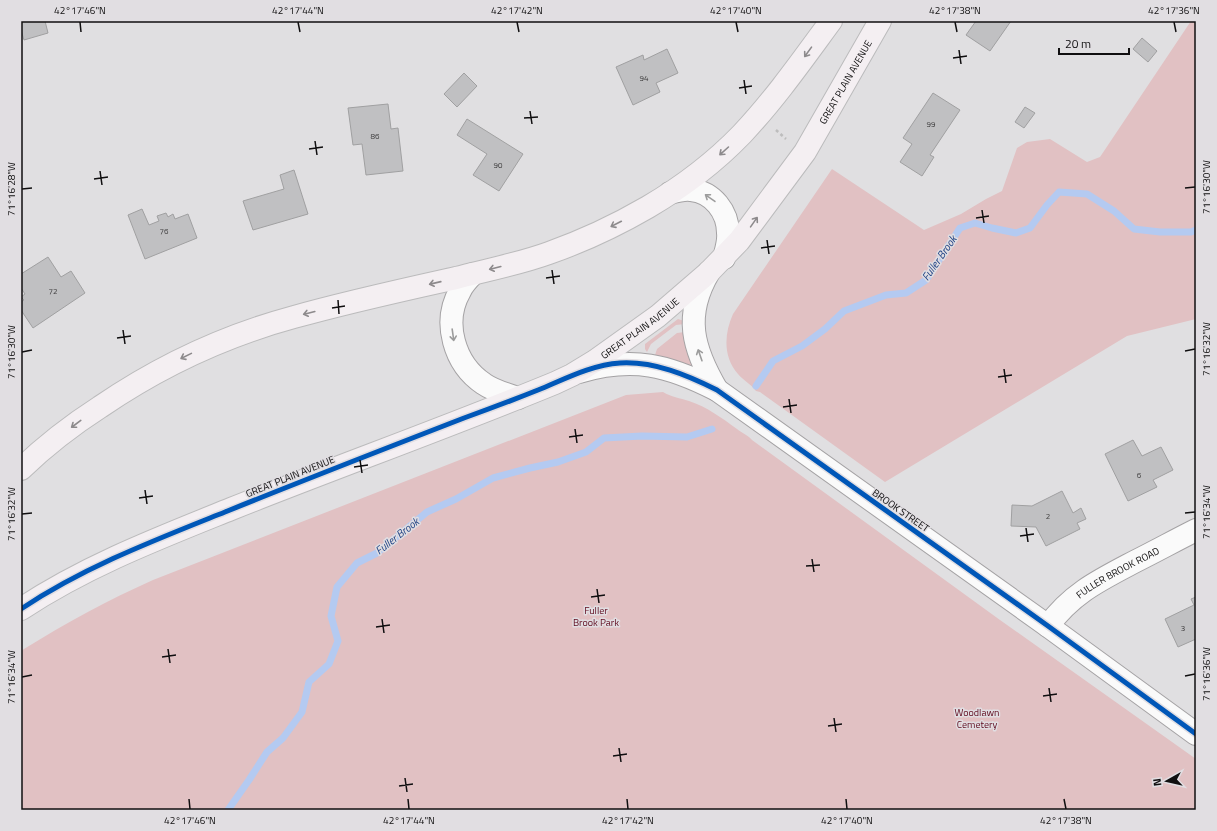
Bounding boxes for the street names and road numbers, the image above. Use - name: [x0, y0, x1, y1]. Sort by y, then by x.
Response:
- street label: GREAT PLAIN AVENUE: [816, 37, 876, 127]
- street label: GREAT PLAIN AVENUE: [598, 294, 683, 363]
- street label: GREAT PLAIN AVENUE: [243, 452, 337, 501]
- street label: BROOK STREET: [869, 485, 933, 536]
- street label: FULLER BROOK ROAD: [1073, 543, 1162, 602]

